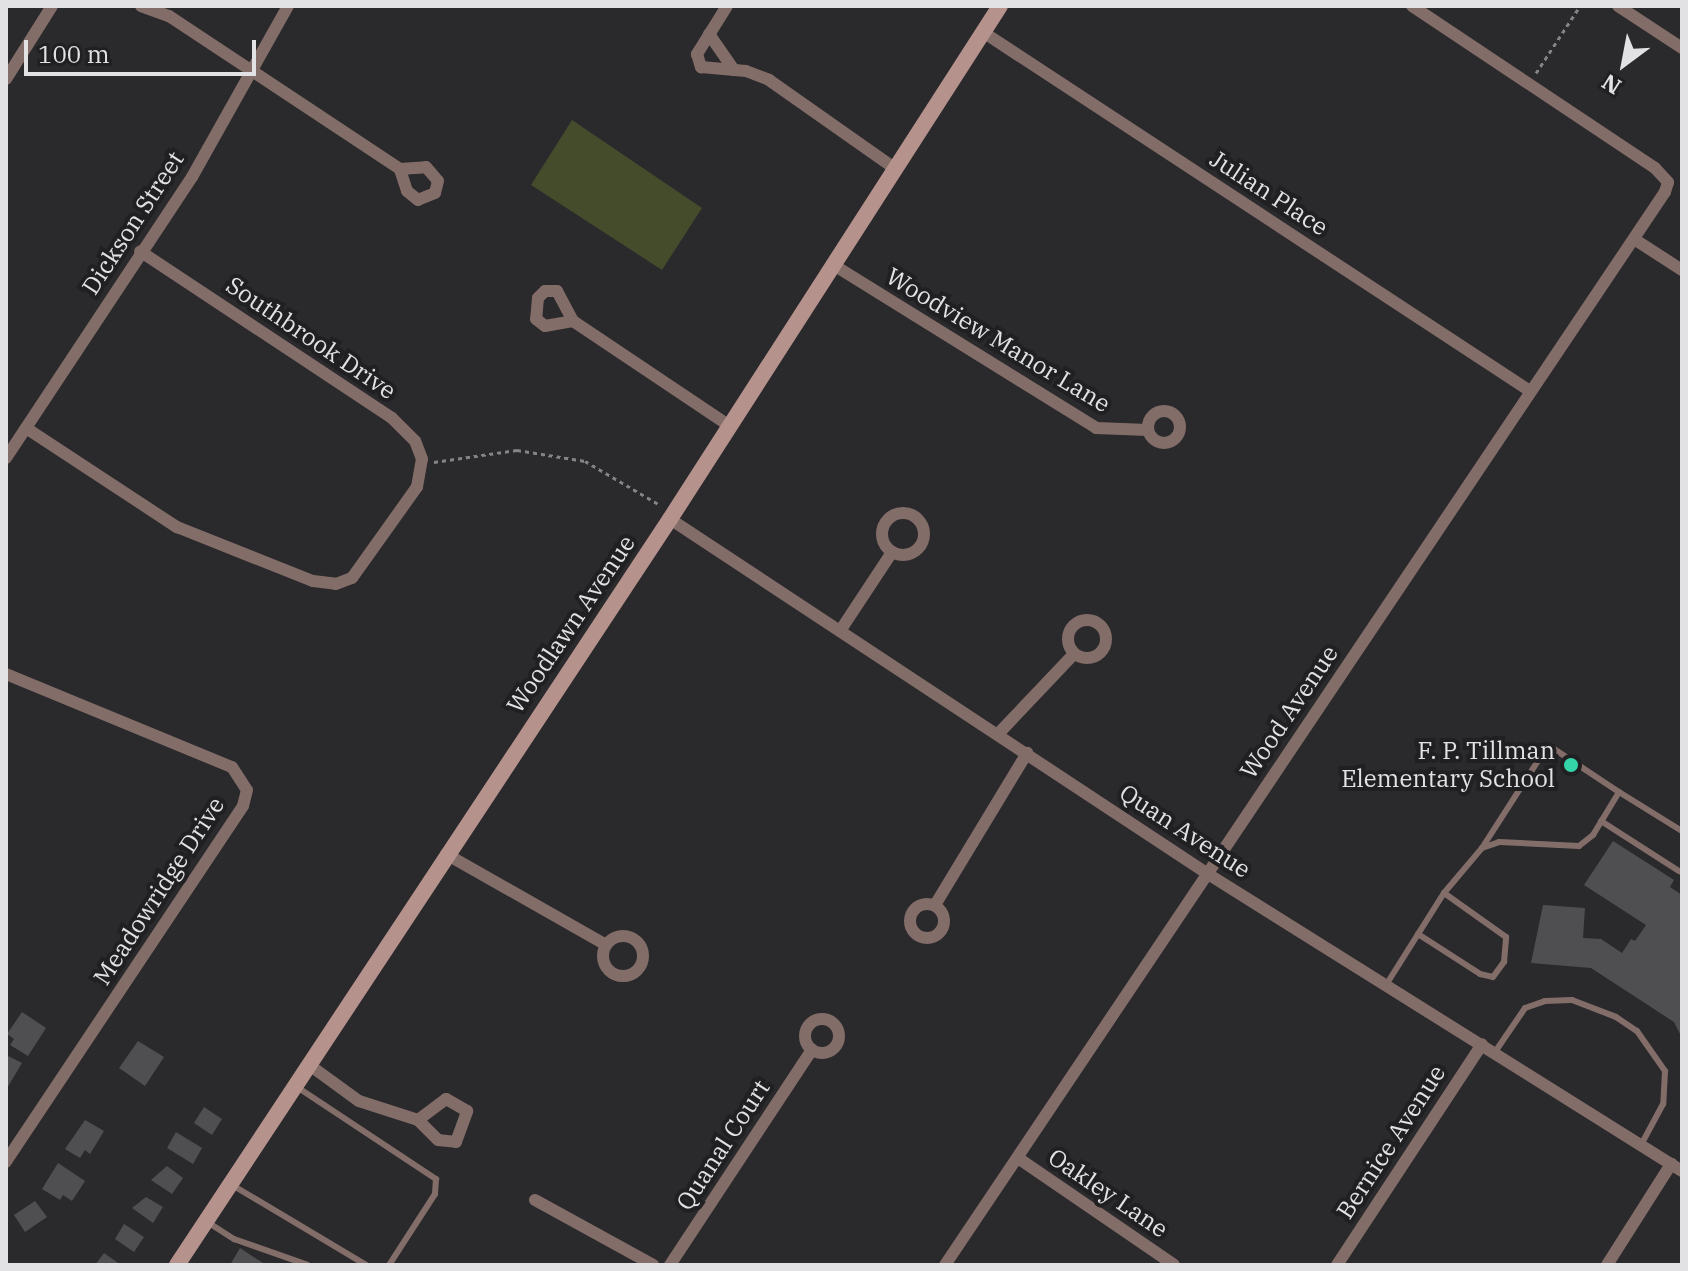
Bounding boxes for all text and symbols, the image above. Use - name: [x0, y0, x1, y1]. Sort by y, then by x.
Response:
- scale bar: [28, 24, 260, 74]
- north arrow: [1584, 24, 1664, 104]
- text: 100 m: [38, 38, 110, 70]
- text: N: [1596, 68, 1626, 102]
- street label: Julian Place: [1205, 144, 1333, 242]
- street label: Dickson Street: [76, 146, 190, 300]
- street label: Woodview Manor Lane: [881, 262, 1115, 418]
- street label: Southbrook Drive: [221, 271, 401, 405]
- street label: Woodlawn Avenue: [501, 530, 641, 718]
- street label: Wood Avenue: [1234, 640, 1344, 784]
- place label: F. P. Tillman Elementary School: [1341, 737, 1555, 793]
- marker: F. P. Tillman Elementary School: [1562, 756, 1580, 774]
- street label: Quan Avenue: [1114, 778, 1256, 884]
- street label: Meadowridge Drive: [87, 792, 231, 990]
- street label: Bernice Avenue: [1331, 1060, 1451, 1224]
- street label: Quanal Court: [670, 1074, 776, 1216]
- street label: Oakley Lane: [1043, 1142, 1173, 1244]

